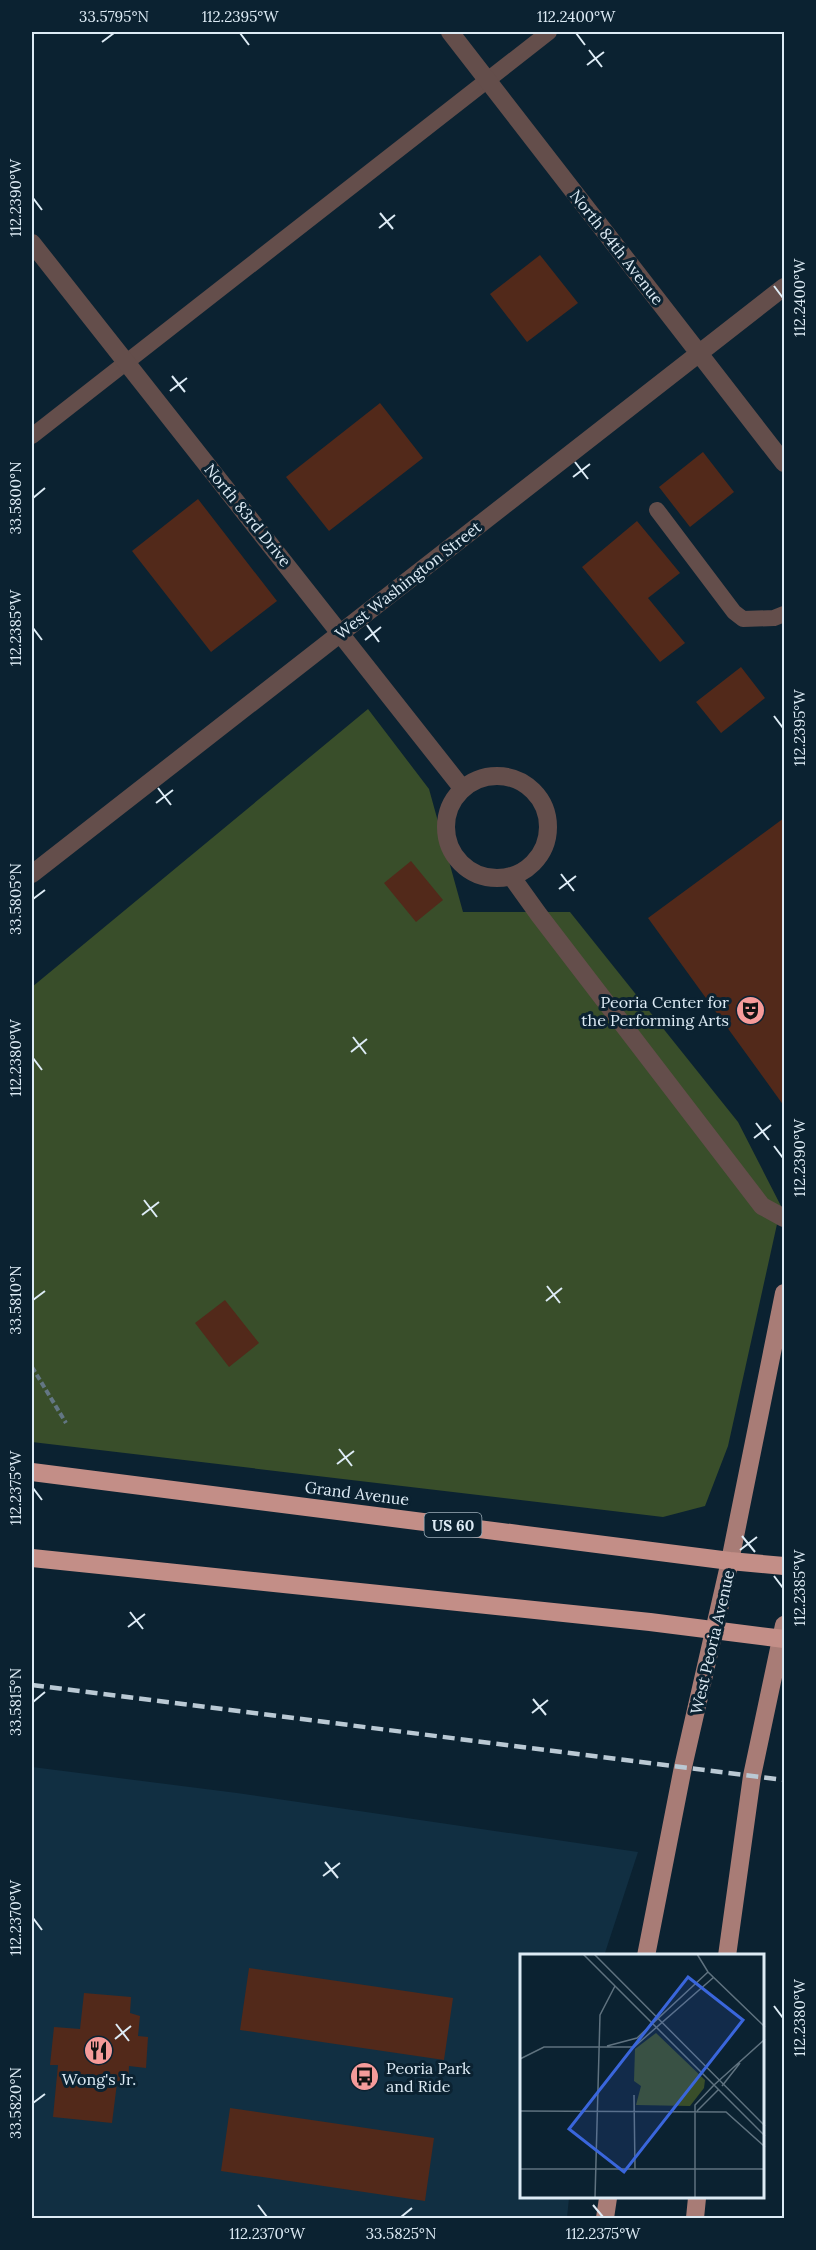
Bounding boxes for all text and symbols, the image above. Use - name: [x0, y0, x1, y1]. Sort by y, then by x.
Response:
- text: 33.5795°N: [79, 7, 149, 26]
- text: 112.2395°W: [202, 7, 279, 26]
- text: 112.2400°W: [537, 7, 616, 26]
- text: 112.2390°W: [6, 158, 25, 237]
- street label: North 84th Avenue: [566, 186, 668, 309]
- text: 112.2400°W: [790, 258, 809, 337]
- street label: North 83rd Drive: [200, 459, 296, 571]
- text: 33.5800°N: [6, 461, 25, 535]
- street label: West Washington Street: [331, 516, 486, 643]
- text: 112.2385°W: [6, 589, 25, 666]
- text: 112.2395°W: [790, 689, 809, 766]
- text: 33.5805°N: [6, 863, 25, 935]
- place label: Peoria Center for the Performing Arts: [581, 992, 729, 1030]
- theatre icon: Peoria Center for the Performing Arts: [734, 995, 766, 1027]
- text: 112.2380°W: [6, 1018, 25, 1097]
- text: 112.2390°W: [790, 1118, 809, 1197]
- text: 33.5810°N: [6, 1265, 25, 1335]
- text: 112.2375°W: [6, 1450, 25, 1525]
- street label: Grand Avenue: [304, 1477, 411, 1509]
- road number: US 60: [424, 1513, 482, 1537]
- text: 112.2385°W: [790, 1549, 809, 1626]
- street label: West Peoria Avenue: [686, 1568, 738, 1716]
- text: 33.5815°N: [6, 1668, 25, 1736]
- text: 112.2370°W: [6, 1879, 25, 1956]
- inset map: [520, 1954, 765, 2199]
- text: 112.2380°W: [790, 1978, 809, 2057]
- restaurant icon: Wong's Jr.: [83, 2035, 115, 2067]
- place label: Peoria Park and Ride: [386, 2058, 471, 2096]
- bus stop icon: Peoria Park and Ride: [349, 2061, 381, 2093]
- text: 33.5820°N: [6, 2067, 25, 2139]
- place label: Wong's Jr.: [62, 2069, 136, 2089]
- text: 112.2370°W: [229, 2224, 306, 2243]
- text: 33.5825°N: [366, 2224, 436, 2243]
- text: 112.2375°W: [566, 2224, 641, 2243]

